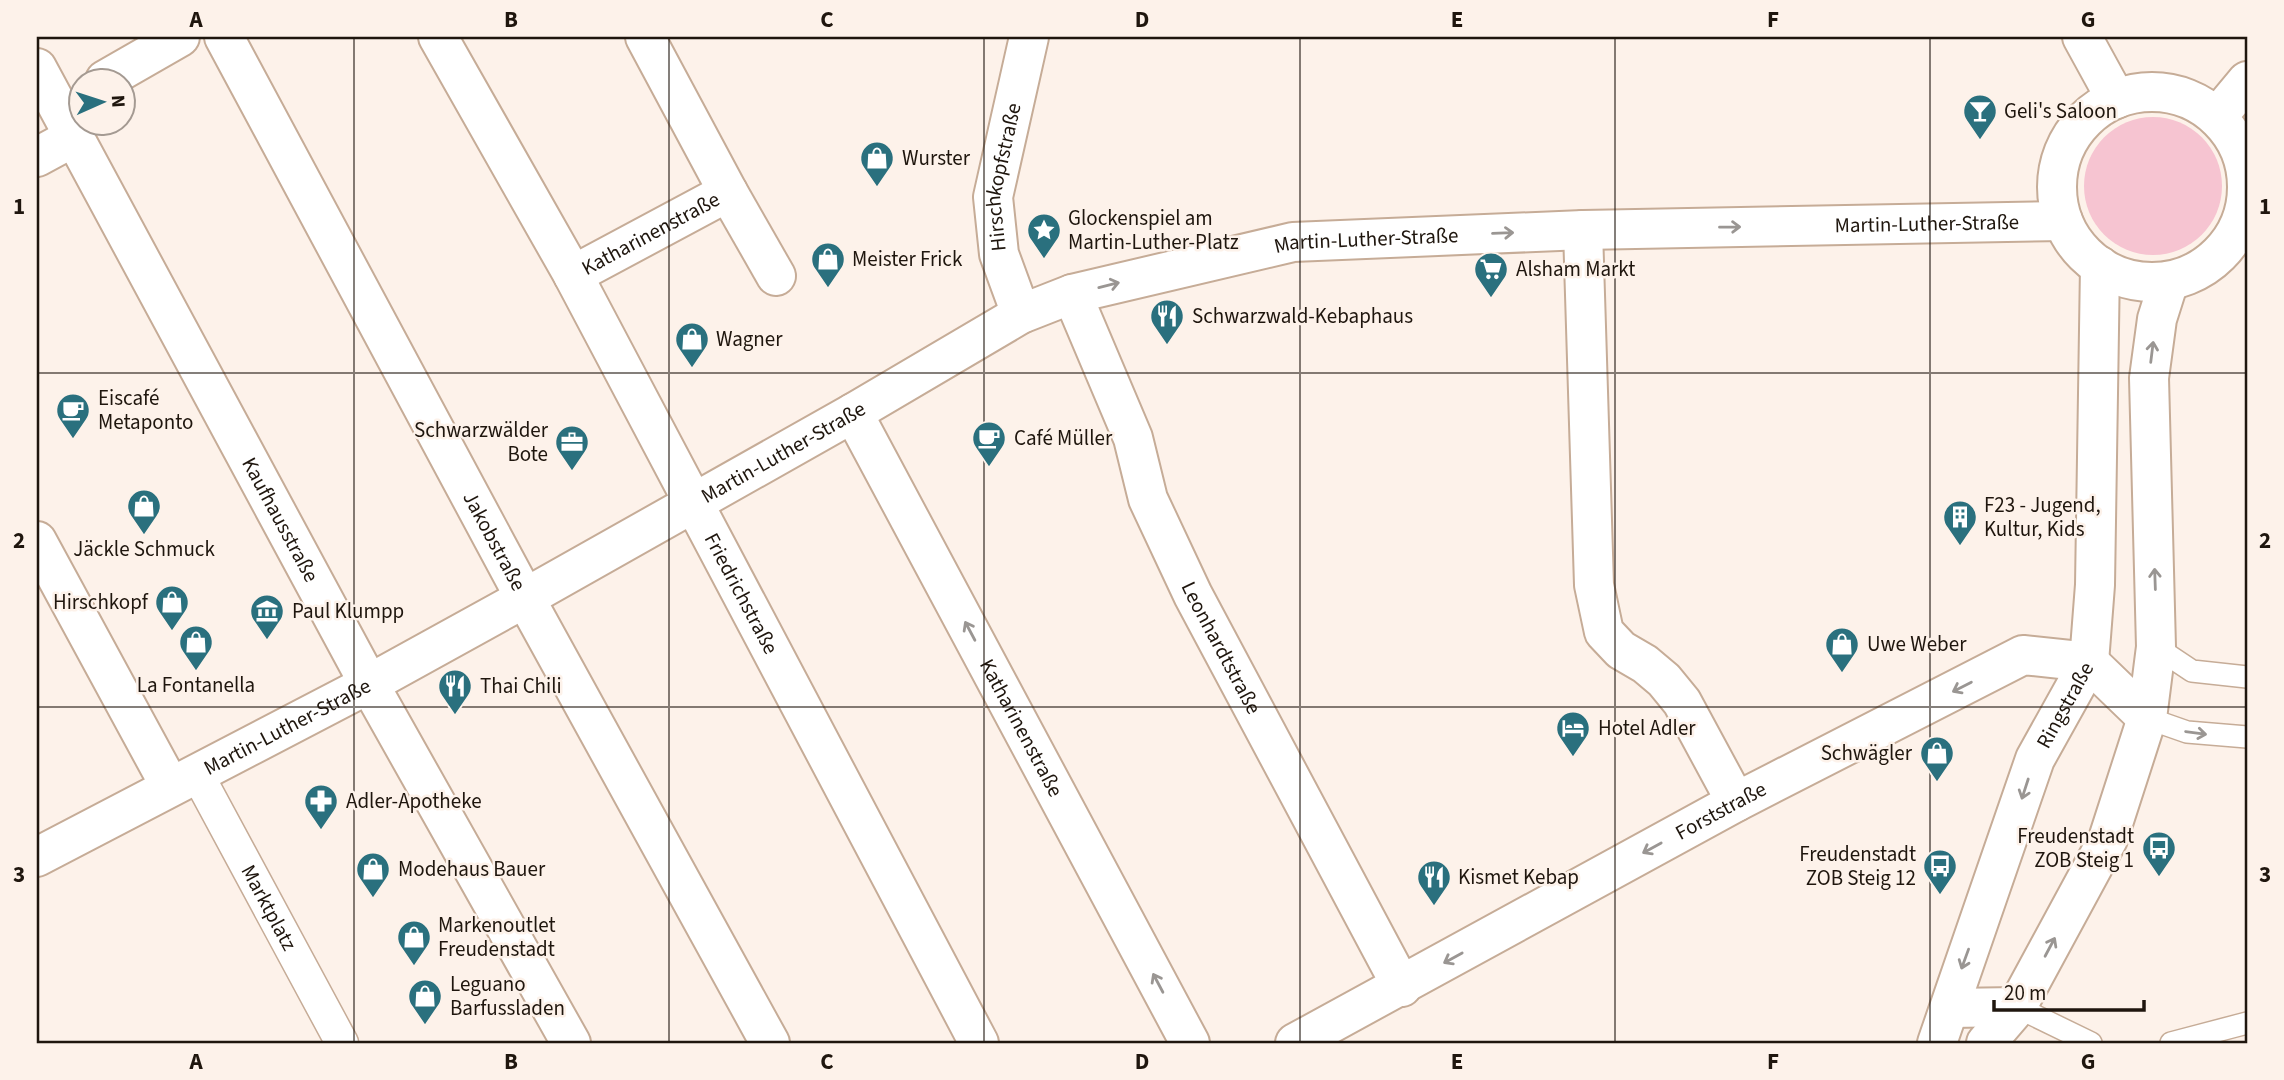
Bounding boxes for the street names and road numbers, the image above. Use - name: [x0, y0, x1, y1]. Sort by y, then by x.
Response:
- street label: Hirschkopfstraße: [978, 100, 1029, 253]
- street label: Katharinenstraße: [576, 184, 725, 283]
- street label: Martin-Luther-Straße: [1834, 207, 2019, 240]
- street label: Martin-Luther-Straße: [1271, 220, 1459, 261]
- street label: Martin-Luther-Straße: [695, 394, 871, 511]
- street label: Kaufhausstraße: [234, 452, 326, 587]
- street label: Jakobstraße: [455, 486, 533, 596]
- street label: Friedrichstraße: [697, 528, 786, 660]
- street label: Leonhardtstraße: [1174, 576, 1269, 719]
- street label: Katharinenstraße: [972, 653, 1071, 802]
- street label: Ringstraße: [2029, 657, 2101, 754]
- street label: Martin-Luther-Straße: [198, 671, 376, 783]
- street label: Forststraße: [1670, 774, 1771, 847]
- street label: Marktplatz: [234, 859, 304, 956]

